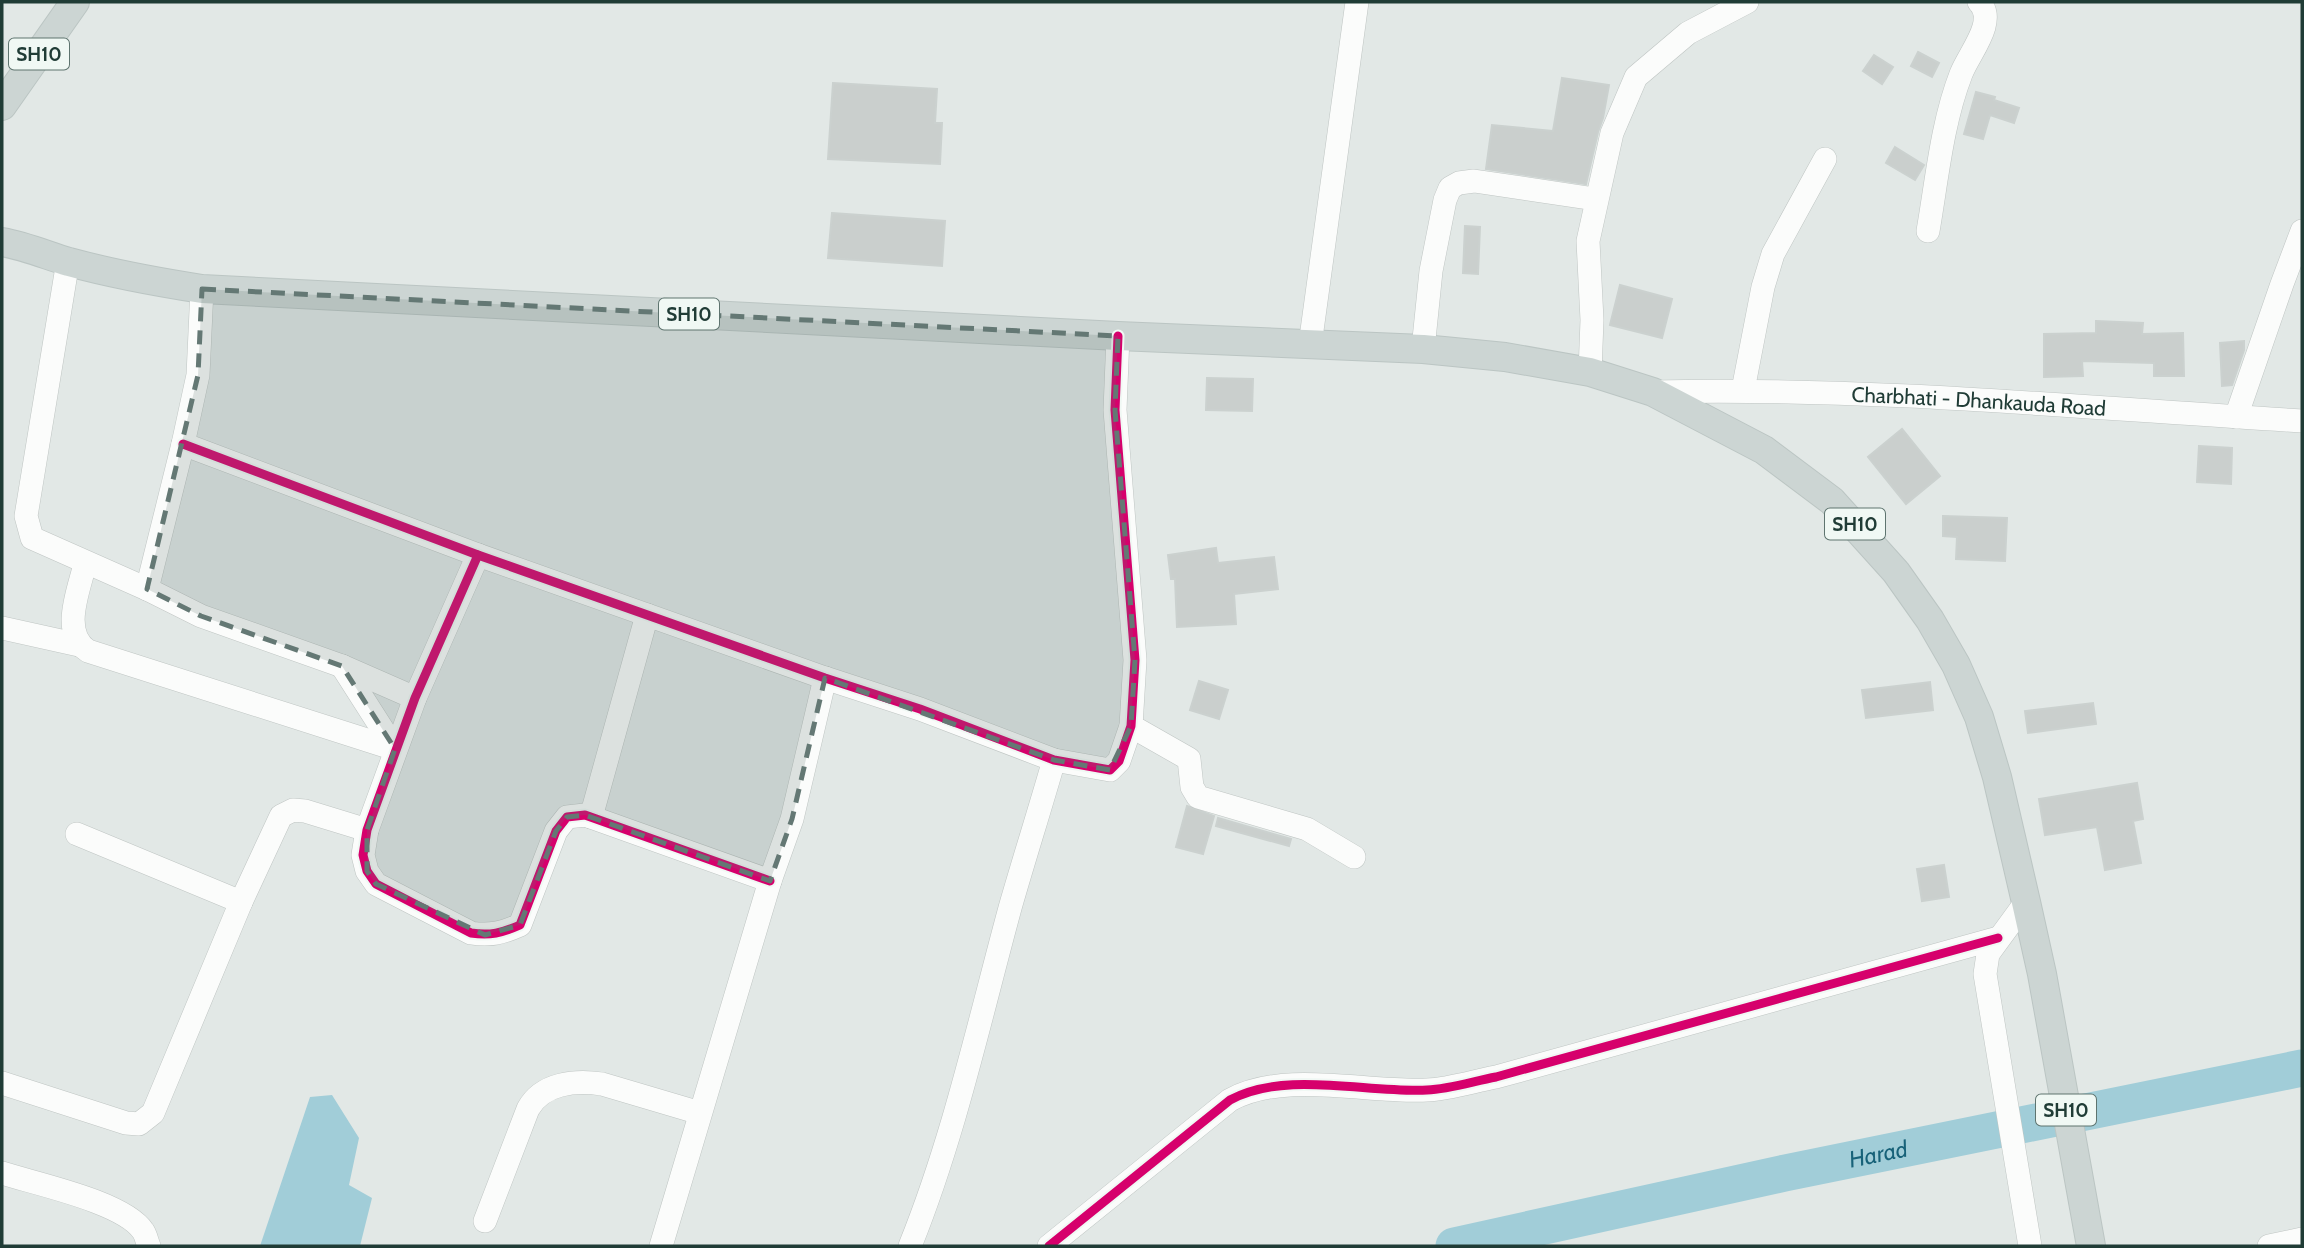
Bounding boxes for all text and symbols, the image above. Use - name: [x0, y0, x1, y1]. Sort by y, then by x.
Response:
- road number: SH10: [9, 38, 69, 70]
- road number: SH10: [659, 298, 719, 330]
- street label: Charbhati - Dhankauda Road: [1851, 381, 2107, 420]
- road number: SH10: [1825, 509, 1885, 540]
- road number: SH10: [2036, 1094, 2096, 1126]
- water label: Harad: [1846, 1134, 1911, 1174]

